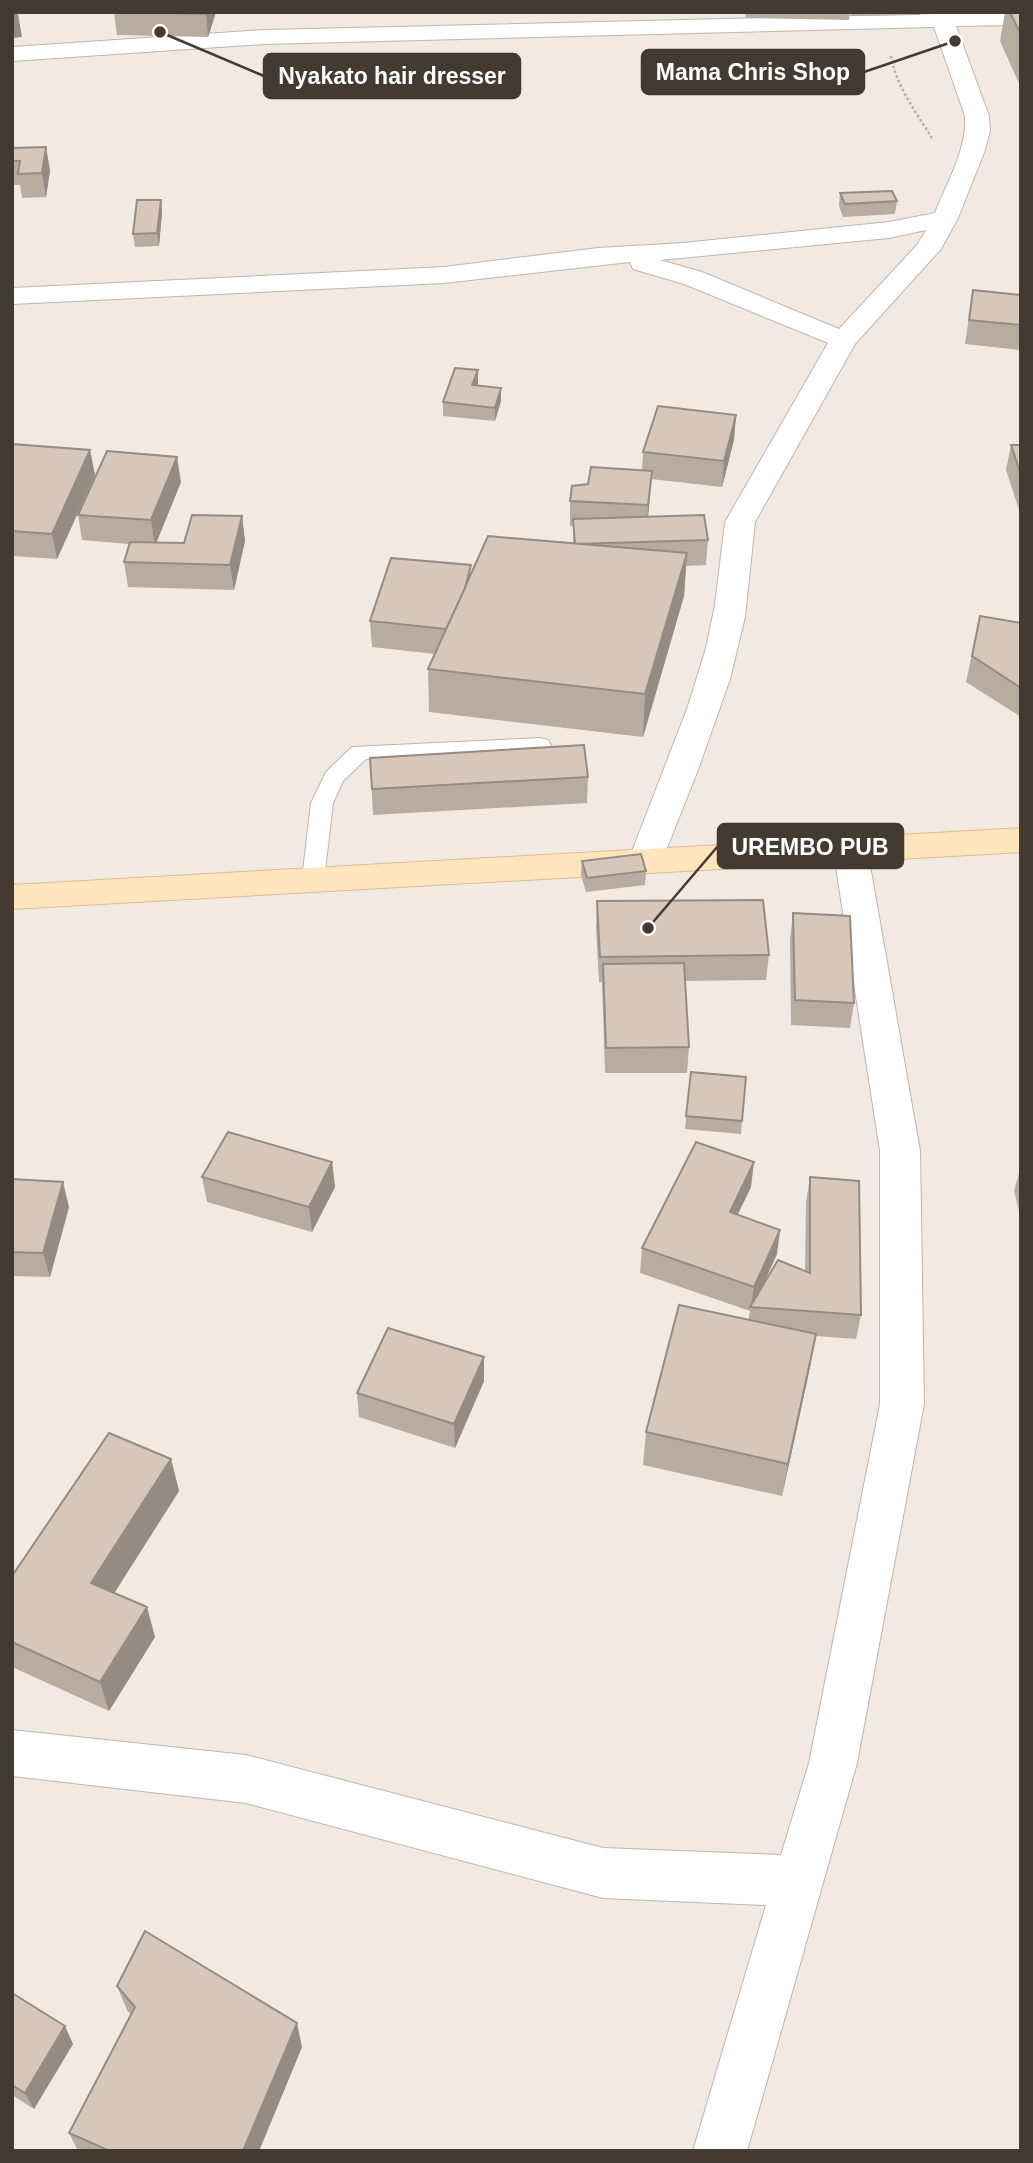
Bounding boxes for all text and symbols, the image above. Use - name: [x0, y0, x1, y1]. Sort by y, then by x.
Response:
- callout: Mama Chris Shop: [642, 50, 864, 94]
- callout: Nyakato hair dresser: [264, 54, 520, 98]
- text: Mama Chris Shop: [656, 59, 850, 85]
- text: Nyakato hair dresser: [278, 63, 506, 89]
- callout: UREMBO PUB: [718, 824, 903, 868]
- text: UREMBO PUB: [731, 834, 889, 860]

